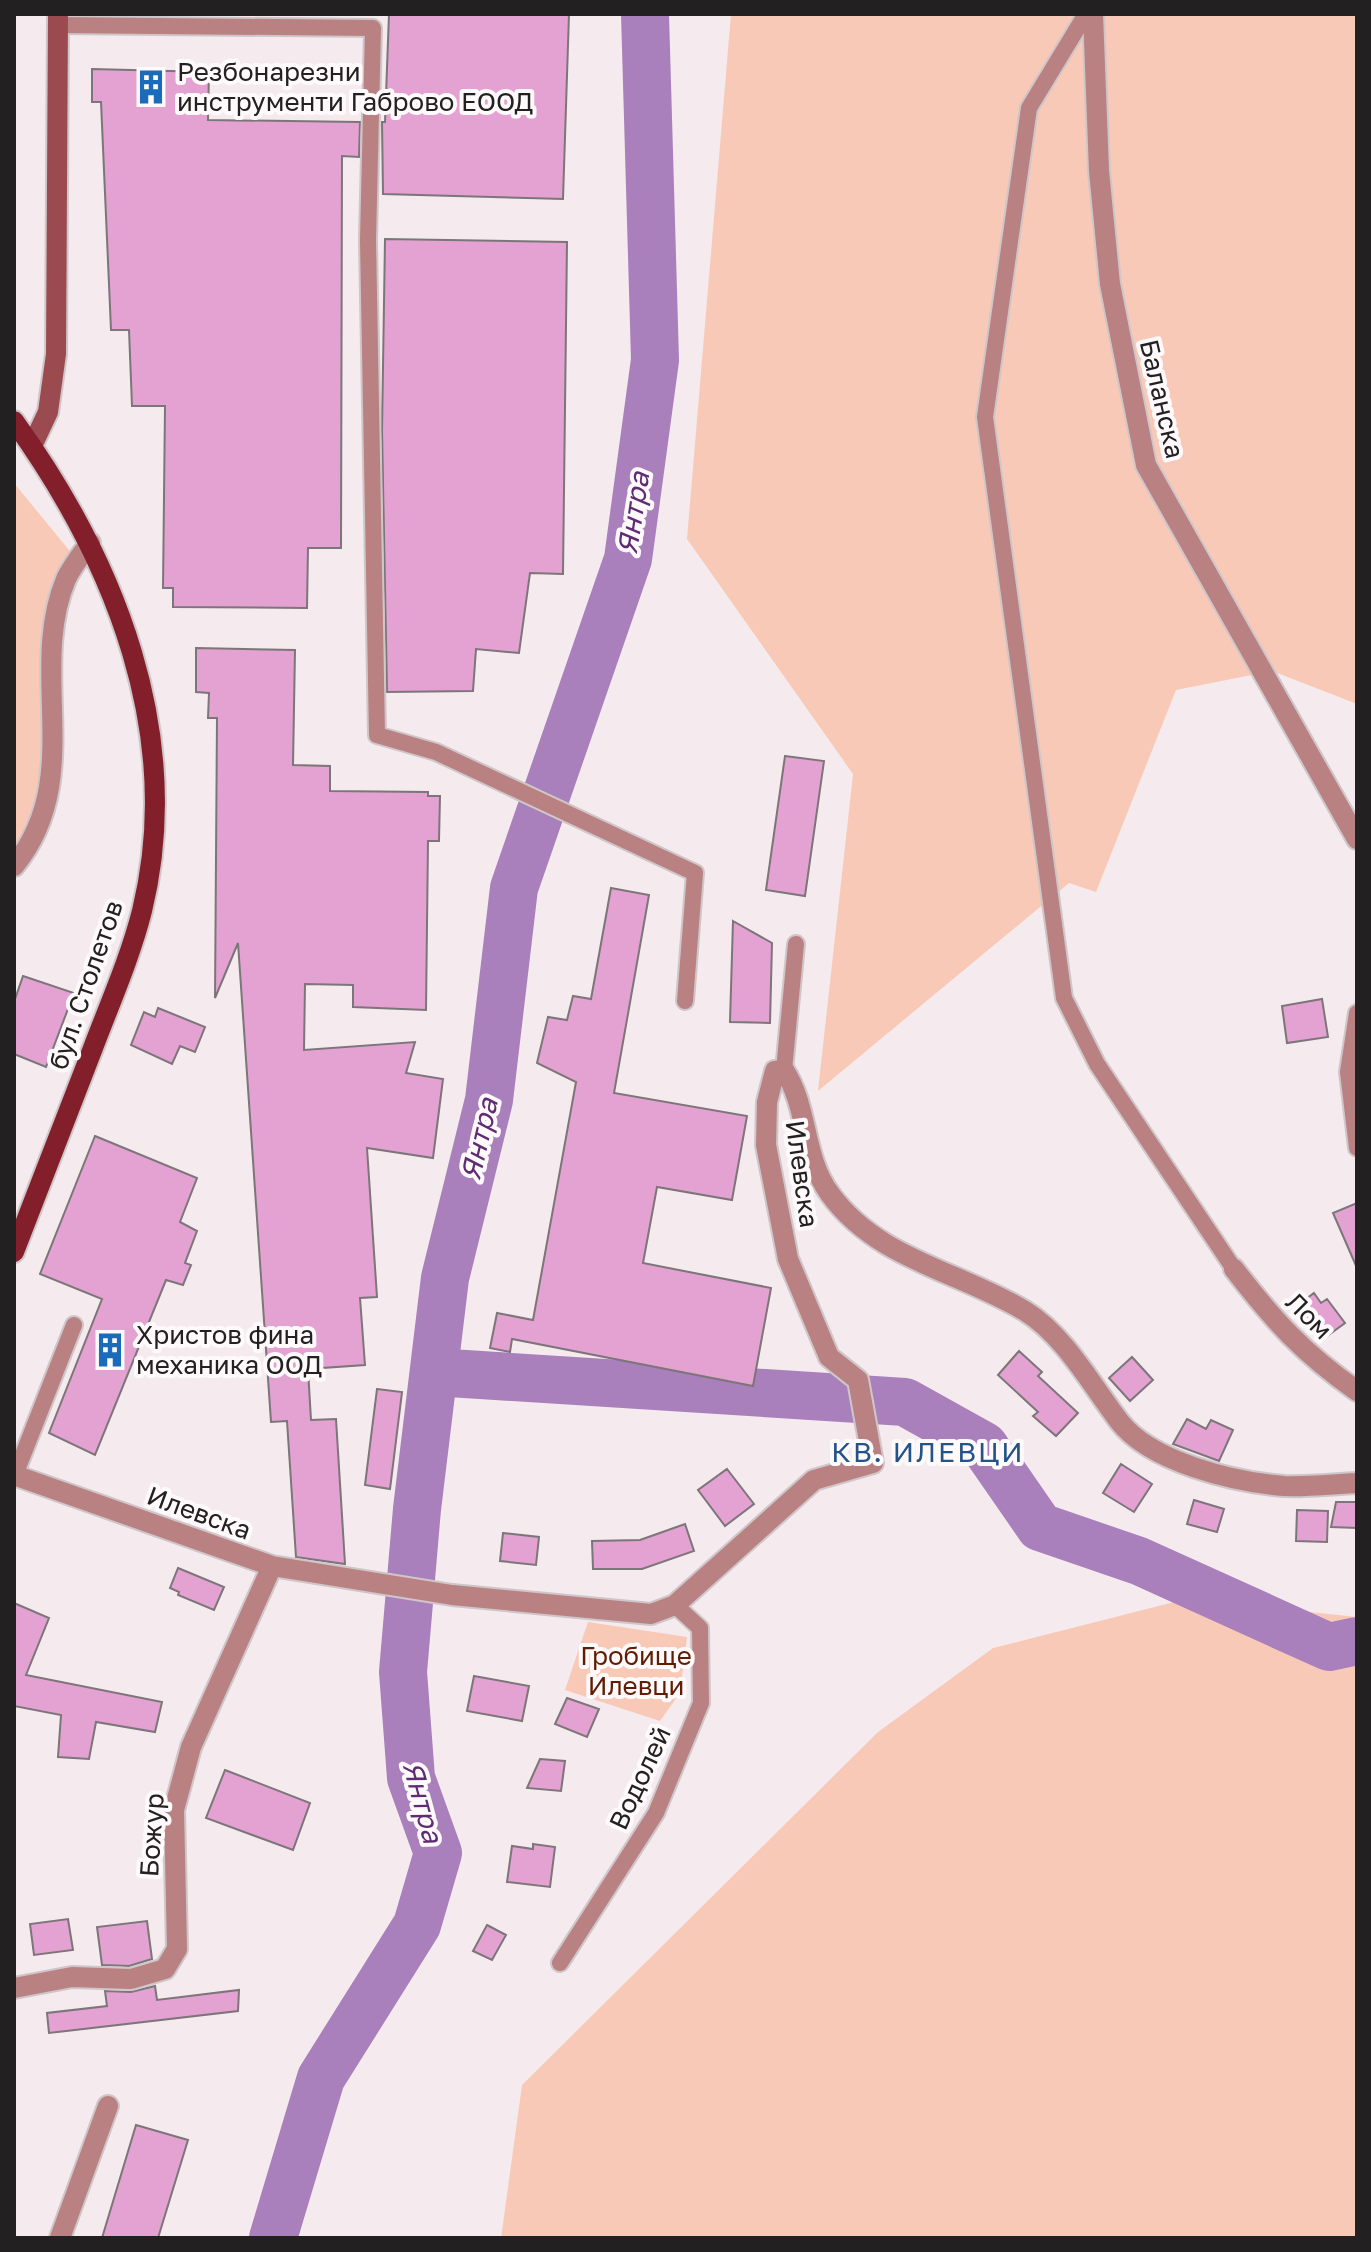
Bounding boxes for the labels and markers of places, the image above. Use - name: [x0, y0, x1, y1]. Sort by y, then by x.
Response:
- place label: Резбонарезни инструменти Габрово ЕООД: [177, 56, 533, 117]
- building icon: Резбонарезни инструменти Габрово ЕООД: [132, 68, 170, 106]
- place label: Христов фина механика ООД: [136, 1319, 322, 1380]
- building icon: Христов фина механика ООД: [91, 1331, 129, 1369]

